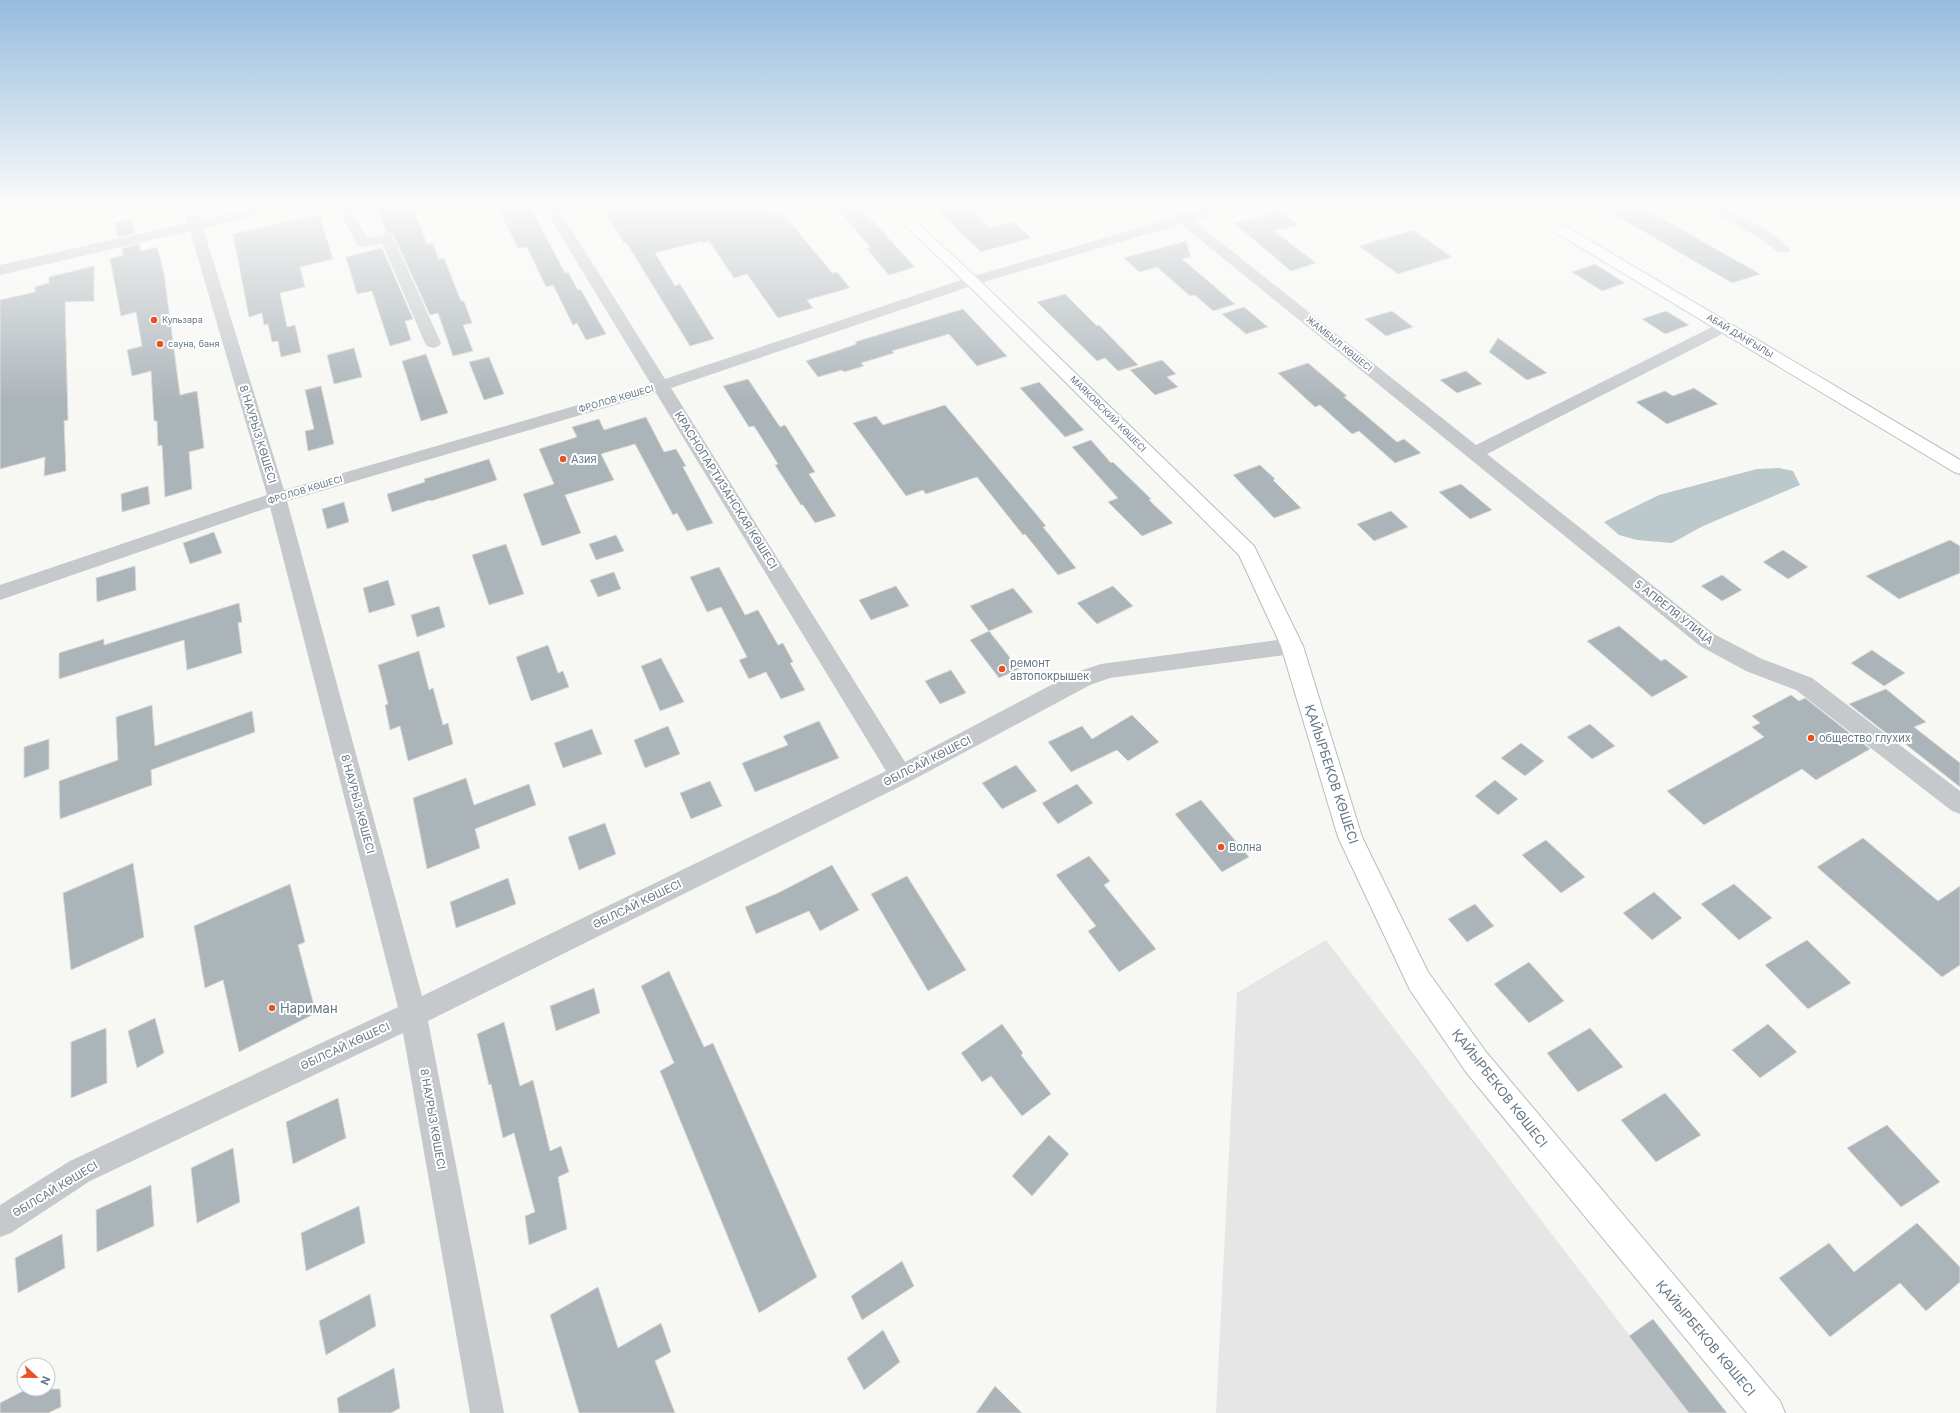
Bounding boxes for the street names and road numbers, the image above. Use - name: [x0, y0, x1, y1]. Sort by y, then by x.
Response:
- street label: АБАЙ ДАҢҒЫЛЫ: [1705, 310, 1776, 360]
- street label: ЖАМБЫЛ КӨШЕСІ: [1304, 314, 1375, 374]
- street label: МАЯКОВСКИЙ КӨШЕСІ: [1068, 373, 1149, 454]
- street label: 8 НАУРЫЗ КӨШЕСІ: [236, 383, 280, 485]
- street label: ФРОЛОВ КӨШЕСІ: [577, 383, 655, 415]
- street label: КРАСНОПАРТИЗАНСКАЯ КӨШЕСІ: [672, 409, 780, 571]
- street label: ФРОЛОВ КӨШЕСІ: [266, 473, 344, 506]
- street label: 5 АПРЕЛЯ УЛИЦА: [1632, 577, 1717, 647]
- street label: ҚАЙЫРБЕКОВ КӨШЕСІ: [1302, 702, 1362, 846]
- street label: ӘБІЛСАЙ КӨШЕСІ: [881, 733, 973, 789]
- street label: 8 НАУРЫЗ КӨШЕСІ: [338, 753, 378, 855]
- street label: ӘБІЛСАЙ КӨШЕСІ: [590, 876, 684, 932]
- street label: ӘБІЛСАЙ КӨШЕСІ: [298, 1019, 392, 1073]
- street label: ҚАЙЫРБЕКОВ КӨШЕСІ: [1449, 1026, 1551, 1150]
- street label: 8 НАУРЫЗ КӨШЕСІ: [417, 1068, 449, 1170]
- street label: ӘБІЛСАЙ КӨШЕСІ: [10, 1158, 100, 1220]
- street label: ҚАЙЫРБЕКОВ КӨШЕСІ: [1653, 1277, 1759, 1399]

